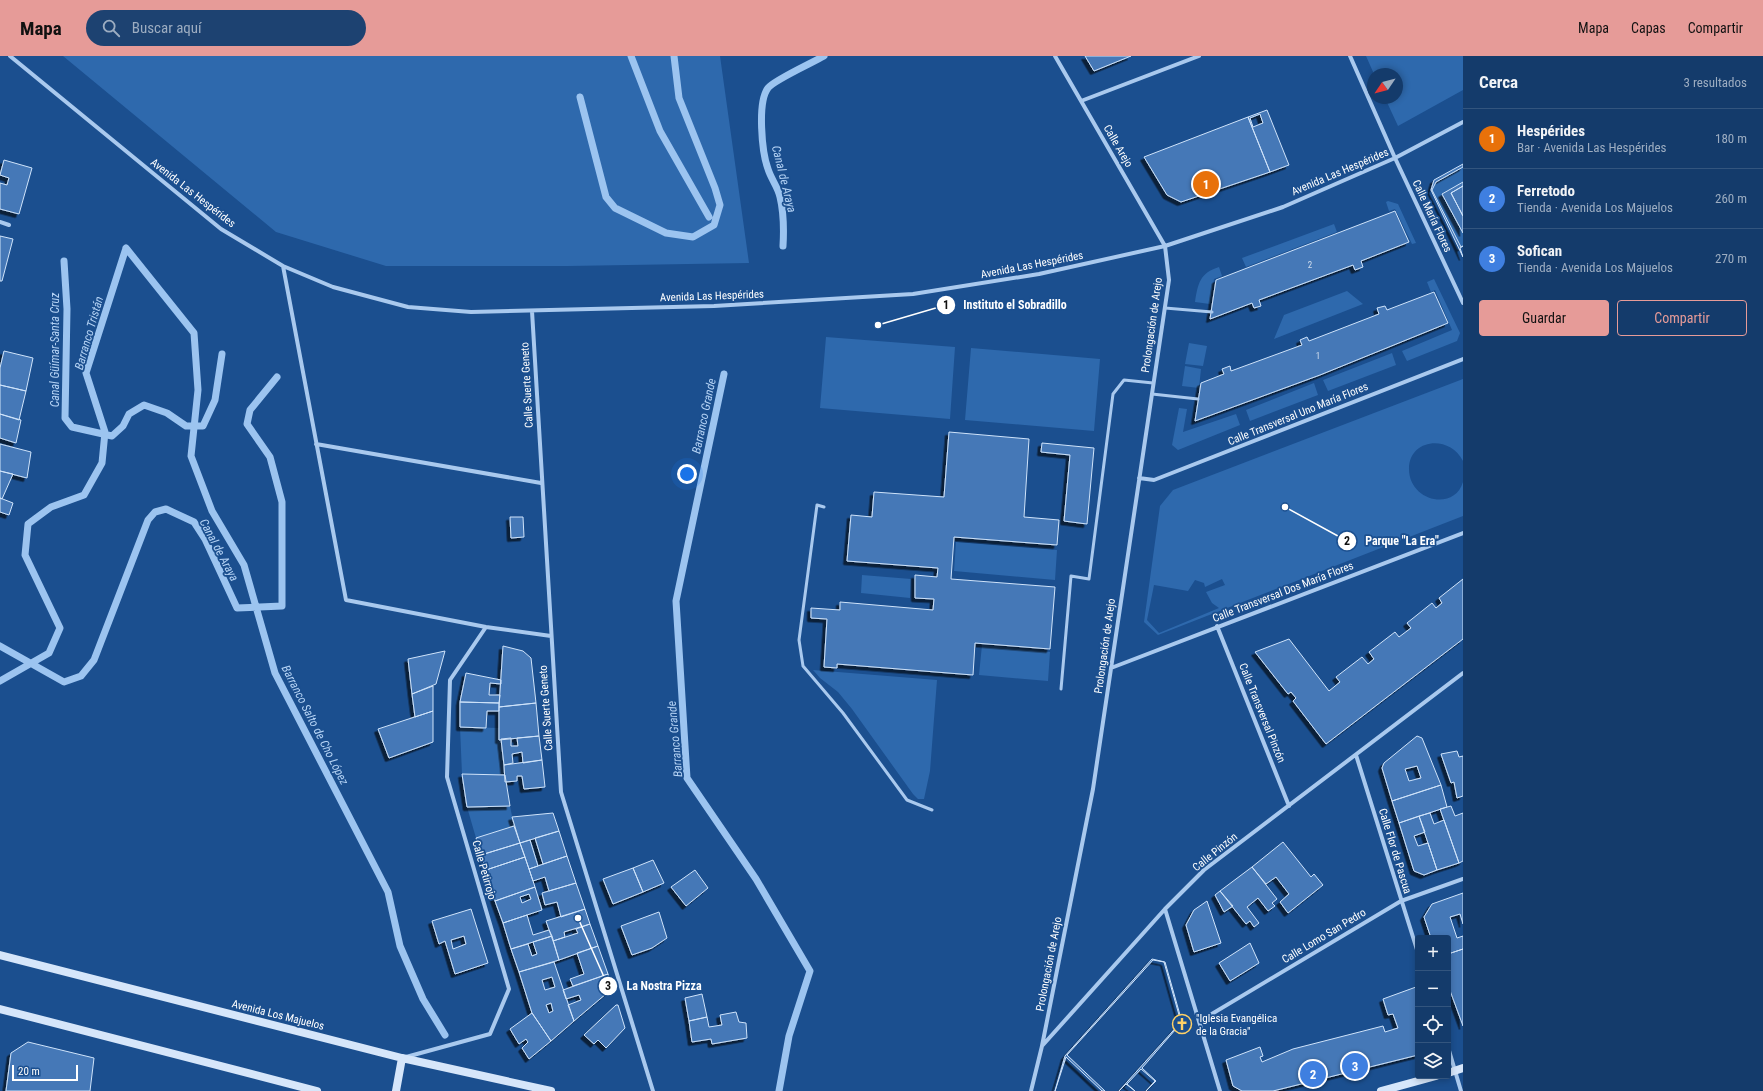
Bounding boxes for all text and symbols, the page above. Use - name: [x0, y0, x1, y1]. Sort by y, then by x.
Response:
- search box: [86, 10, 366, 46]
- text: Mapa: [20, 17, 62, 40]
- icon: search: [100, 17, 122, 39]
- text: Buscar aquí: [132, 19, 202, 37]
- text: Mapa: [1578, 20, 1609, 36]
- text: Capas: [1631, 20, 1666, 36]
- text: Compartir: [1688, 20, 1743, 36]
- north arrow: [1367, 68, 1403, 104]
- text: Cerca: [1479, 72, 1518, 92]
- text: 3 resultados: [1683, 75, 1747, 90]
- street label: Calle Arejo: [1101, 122, 1136, 170]
- text: Hespérides: [1517, 122, 1585, 140]
- text: 1: [1489, 131, 1495, 146]
- text: 180 m: [1715, 131, 1747, 146]
- text: Bar · Avenida Las Hespérides: [1517, 140, 1666, 155]
- water label: Canal de Araya: [769, 144, 799, 214]
- street label: Avenida Las Hespérides: [1290, 146, 1390, 198]
- street label: Avenida Las Hespérides: [148, 156, 238, 230]
- pin: 1: [1193, 169, 1219, 199]
- street label: Calle María Flores: [1410, 178, 1454, 254]
- text: Ferretodo: [1517, 182, 1575, 200]
- text: 2: [1489, 191, 1495, 206]
- text: 260 m: [1715, 191, 1747, 206]
- text: Tienda · Avenida Los Majuelos: [1517, 200, 1673, 215]
- text: Sofican: [1517, 242, 1562, 260]
- street label: Avenida Las Hespérides: [980, 249, 1084, 281]
- text: 3: [1489, 251, 1495, 266]
- text: 270 m: [1715, 251, 1747, 266]
- house number: 2: [1308, 260, 1313, 270]
- text: Tienda · Avenida Los Majuelos: [1517, 260, 1673, 275]
- street label: Prolongación de Arejo: [1139, 276, 1165, 373]
- street label: Avenida Las Hespérides: [660, 288, 764, 304]
- water label: Canal Güímar-Santa Cruz: [48, 292, 62, 407]
- callout: Instituto el Sobradillo: [936, 293, 1075, 317]
- water label: Barranco Tristán: [72, 294, 106, 371]
- text: 1: [943, 298, 949, 312]
- text: Instituto el Sobradillo: [963, 298, 1067, 312]
- button: Guardar: [1479, 300, 1609, 336]
- button: Compartir: [1617, 300, 1747, 336]
- street label: Calle Suerte Geneto: [518, 341, 536, 428]
- house number: 1: [1316, 351, 1320, 361]
- water label: Barranco Grande: [689, 377, 719, 455]
- street label: Calle Transversal Uno María Flores: [1226, 380, 1370, 448]
- your location: [677, 464, 697, 484]
- water label: Canal de Araya: [197, 516, 241, 584]
- callout: Parque "La Era": [1337, 529, 1447, 553]
- text: 2: [1344, 534, 1350, 548]
- text: Parque "La Era": [1365, 534, 1439, 548]
- street label: Calle Transversal Dos María Flores: [1211, 559, 1355, 625]
- street label: Prolongación de Arejo: [1092, 597, 1118, 694]
- street label: Calle Transversal Pinzón: [1236, 661, 1288, 765]
- water label: Barranco Salto de Cho López: [279, 663, 352, 788]
- street label: Calle Suerte Geneto: [536, 664, 555, 751]
- water label: Barranco Grande: [665, 700, 685, 778]
- street label: Calle Flor de Pascua: [1376, 807, 1414, 895]
- street label: Calle Pinzón: [1190, 830, 1240, 874]
- street label: Calle Petirrojo: [469, 839, 499, 902]
- street label: Calle Lomo San Pedro: [1280, 906, 1369, 966]
- street label: Prolongación de Arejo: [1033, 915, 1065, 1012]
- map controls: [1415, 935, 1451, 1079]
- button: +: [1415, 935, 1451, 971]
- button: −: [1415, 971, 1451, 1007]
- callout: La Nostra Pizza: [598, 974, 709, 998]
- text: 3: [605, 979, 611, 993]
- text: La Nostra Pizza: [626, 979, 702, 993]
- street label: Avenida Los Majuelos: [230, 997, 326, 1033]
- button: locate: [1415, 1007, 1451, 1043]
- place label: "Iglesia Evangélica de la Gracia": [1196, 1012, 1277, 1038]
- church icon: "Iglesia Evangélica de la Gracia": [1171, 1013, 1193, 1035]
- button: layers: [1415, 1043, 1451, 1079]
- pin: 3: [1342, 1051, 1368, 1081]
- pin: 2: [1300, 1059, 1326, 1089]
- scale bar: [12, 1063, 78, 1082]
- text: 20 m: [18, 1065, 40, 1078]

